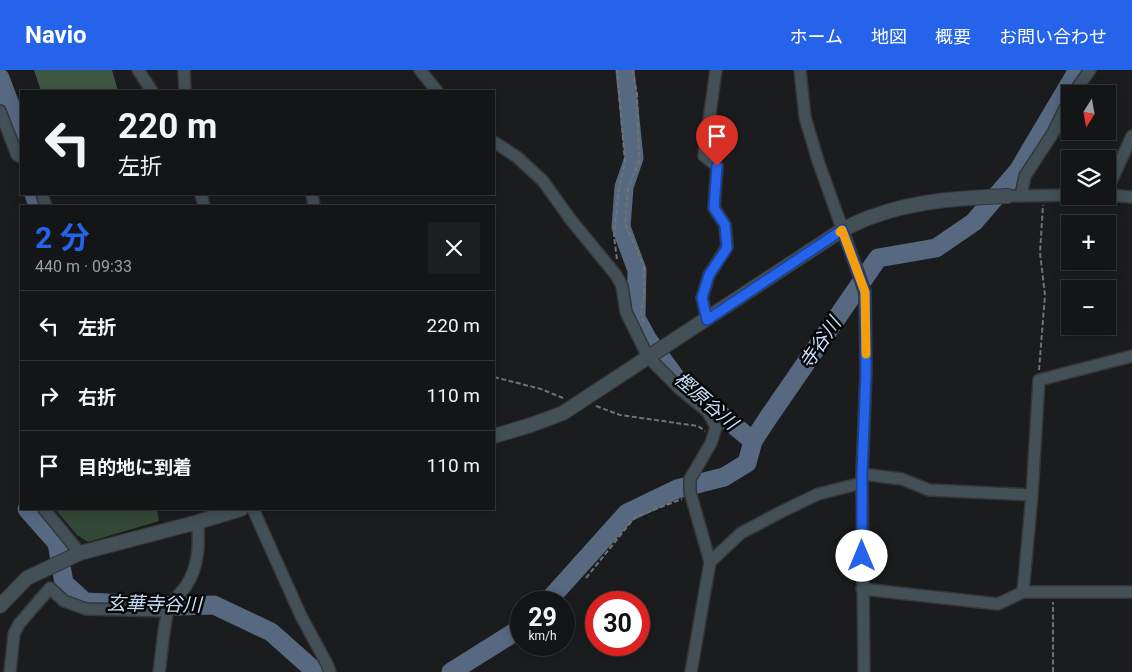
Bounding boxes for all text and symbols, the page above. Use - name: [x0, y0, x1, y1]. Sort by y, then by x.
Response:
- text: Navio: [25, 21, 87, 49]
- text: ホーム: [790, 26, 843, 47]
- text: 地図: [871, 26, 907, 47]
- text: 概要: [935, 26, 971, 47]
- text: お問い合わせ: [999, 26, 1107, 47]
- north arrow: [1061, 85, 1116, 140]
- map controls: [1061, 85, 1116, 335]
- text: 220 m: [118, 106, 217, 147]
- icon: left: [35, 110, 100, 175]
- pin: [696, 115, 738, 166]
- icon: arrive: [703, 122, 731, 150]
- button: layers: [1061, 150, 1116, 205]
- text: 左折: [118, 154, 162, 179]
- button: +: [1061, 215, 1116, 270]
- text: 2 分: [35, 220, 90, 255]
- button: close: [428, 222, 480, 274]
- text: 440 m · 09:33: [35, 257, 132, 276]
- button: −: [1061, 280, 1116, 335]
- water label: 寺谷川: [795, 311, 847, 373]
- icon: left: [35, 312, 63, 340]
- text: 220 m: [427, 314, 480, 337]
- text: 左折: [78, 316, 116, 339]
- water label: 樫原谷川: [670, 367, 744, 436]
- icon: right: [35, 382, 63, 410]
- text: 110 m: [427, 384, 480, 407]
- text: 右折: [78, 386, 116, 409]
- icon: arrive: [35, 452, 63, 480]
- text: 110 m: [427, 454, 480, 477]
- text: 目的地に到着: [78, 456, 192, 479]
- position arrow: [835, 529, 887, 581]
- speed limit sign: 30: [585, 591, 650, 656]
- water label: 玄華寺谷川: [106, 592, 204, 616]
- text: 29: [528, 603, 557, 632]
- text: km/h: [528, 629, 557, 643]

